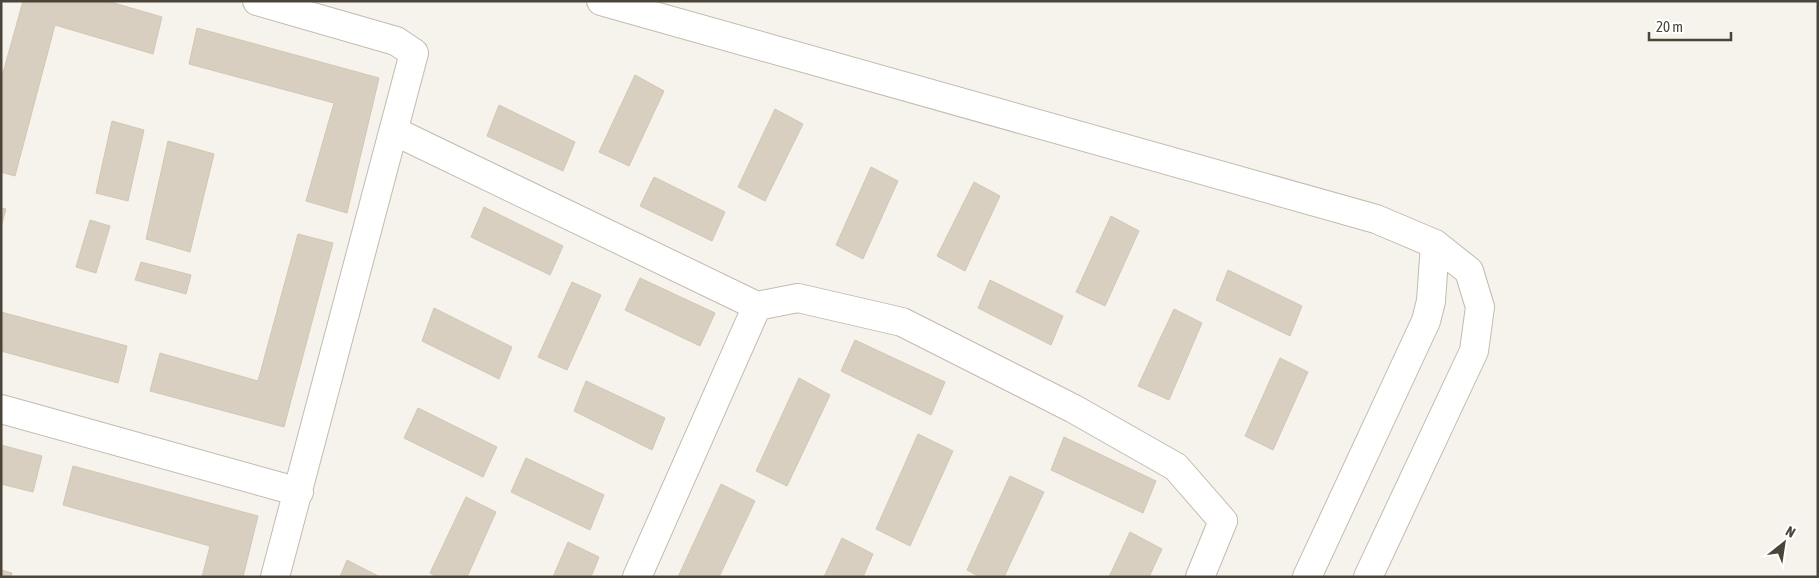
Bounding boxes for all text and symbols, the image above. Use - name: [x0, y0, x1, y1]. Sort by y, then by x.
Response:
- scale bar: [1649, 10, 1732, 42]
- text: 20 m: [1656, 18, 1683, 35]
- north arrow: [1759, 518, 1809, 568]
- text: N: [1783, 523, 1798, 541]

